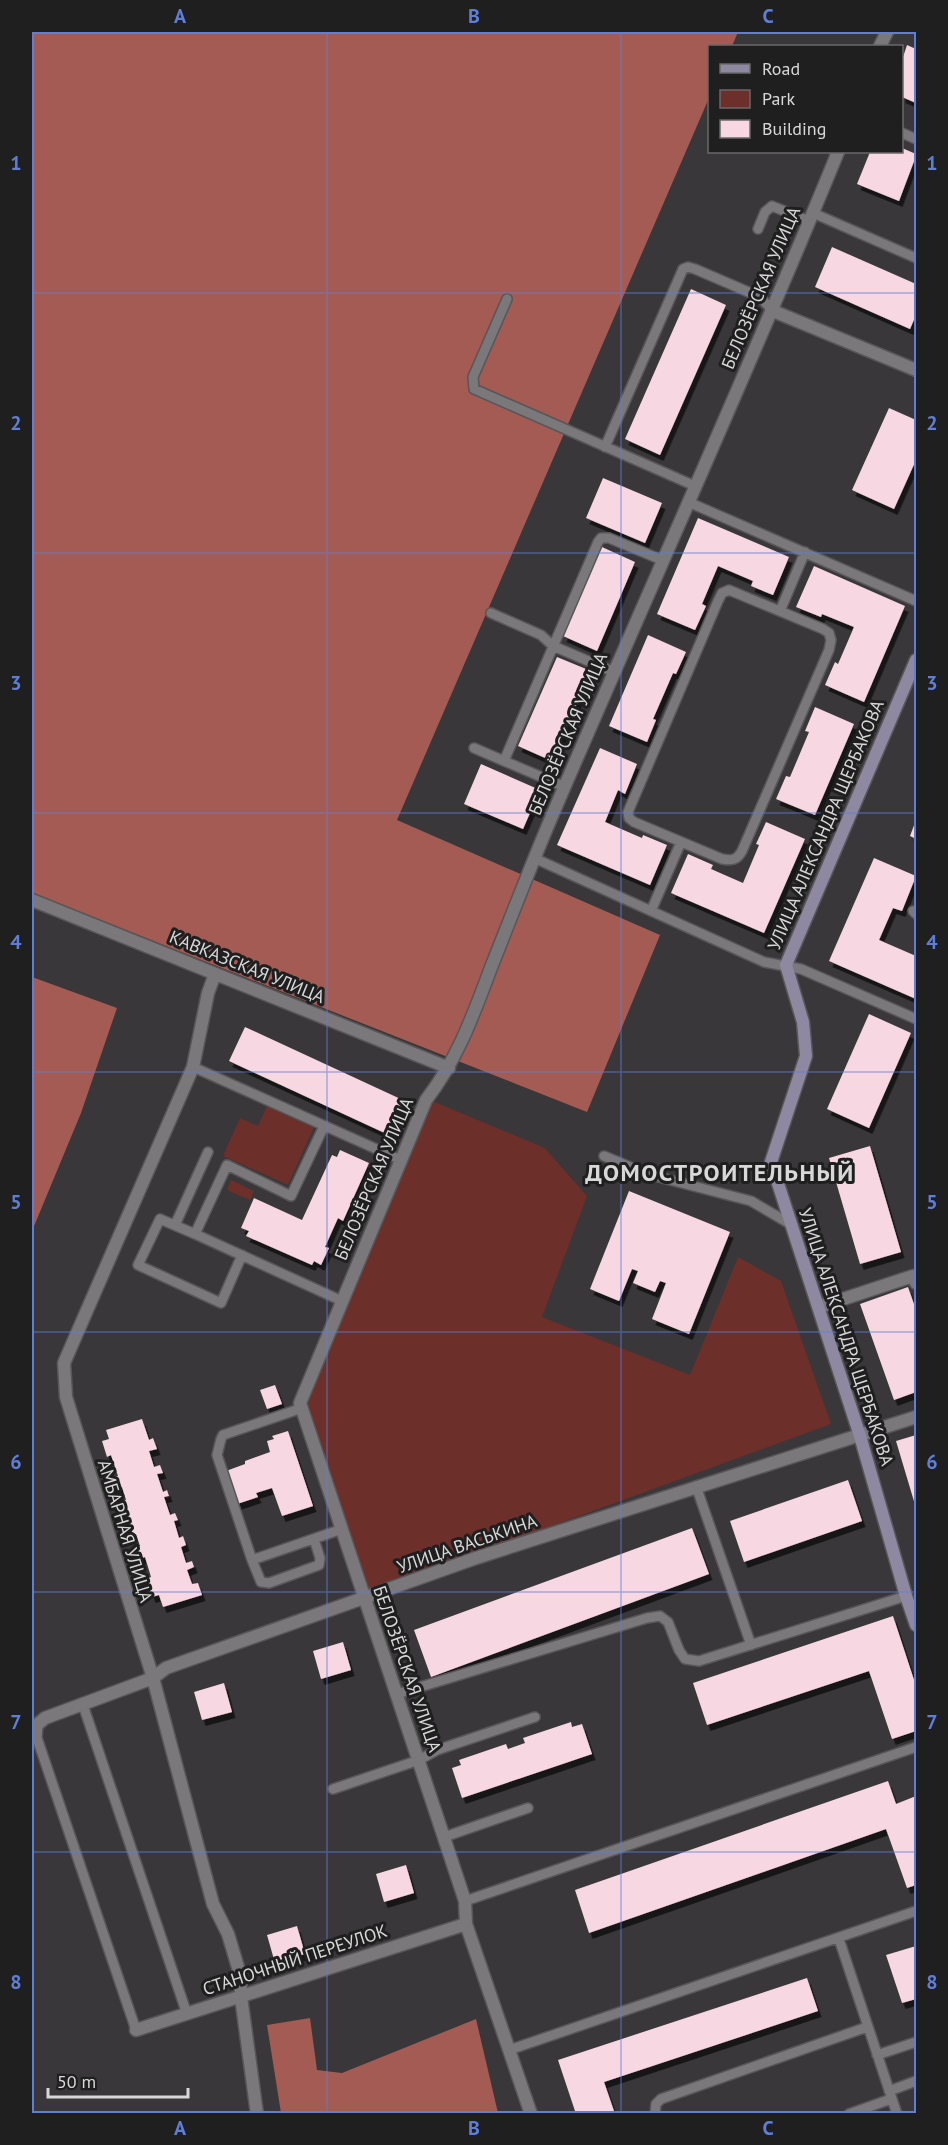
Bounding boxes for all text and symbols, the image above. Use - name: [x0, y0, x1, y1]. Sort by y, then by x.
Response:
- text: A: [174, 3, 187, 29]
- text: B: [468, 3, 480, 29]
- text: C: [762, 3, 774, 29]
- legend: [708, 45, 903, 153]
- text: Road: [762, 57, 800, 80]
- text: Park: [762, 87, 795, 110]
- text: Building: [762, 117, 826, 140]
- text: 1: [10, 150, 22, 176]
- text: 1: [926, 150, 938, 176]
- street label: БЕЛОЗЁРСКАЯ УЛИЦА: [716, 203, 805, 373]
- text: 2: [10, 410, 22, 436]
- text: 2: [926, 410, 938, 436]
- street label: БЕЛОЗЁРСКАЯ УЛИЦА: [523, 649, 612, 819]
- text: 3: [10, 670, 22, 696]
- text: 3: [926, 670, 938, 696]
- street label: УЛИЦА АЛЕКСАНДРА ЩЕРБАКОВА: [762, 696, 889, 953]
- street label: КАВКАЗСКАЯ УЛИЦА: [166, 925, 329, 1008]
- text: 4: [10, 929, 22, 955]
- text: 4: [926, 929, 938, 955]
- street label: БЕЛОЗЁРСКАЯ УЛИЦА: [329, 1094, 418, 1264]
- district label: ДОМОСТРОИТЕЛЬНЫЙ: [585, 1157, 855, 1188]
- text: 5: [10, 1189, 22, 1215]
- text: 5: [926, 1189, 938, 1215]
- street label: УЛИЦА АЛЕКСАНДРА ЩЕРБАКОВА: [794, 1205, 899, 1469]
- text: 6: [10, 1449, 22, 1475]
- text: 6: [926, 1449, 938, 1475]
- street label: АМБАРНАЯ УЛИЦА: [93, 1457, 158, 1606]
- street label: УЛИЦА ВАСЬКИНА: [394, 1509, 540, 1578]
- street label: БЕЛОЗЁРСКАЯ УЛИЦА: [368, 1583, 447, 1755]
- text: 7: [10, 1709, 22, 1735]
- text: 7: [926, 1709, 938, 1735]
- street label: СТАНОЧНЫЙ ПЕРЕУЛОК: [200, 1919, 390, 2000]
- text: 8: [10, 1969, 22, 1995]
- text: 8: [926, 1969, 938, 1995]
- scale bar: [48, 2061, 188, 2099]
- text: 50 m: [57, 2070, 96, 2093]
- text: A: [174, 2115, 187, 2141]
- text: B: [468, 2115, 480, 2141]
- text: C: [762, 2115, 774, 2141]

